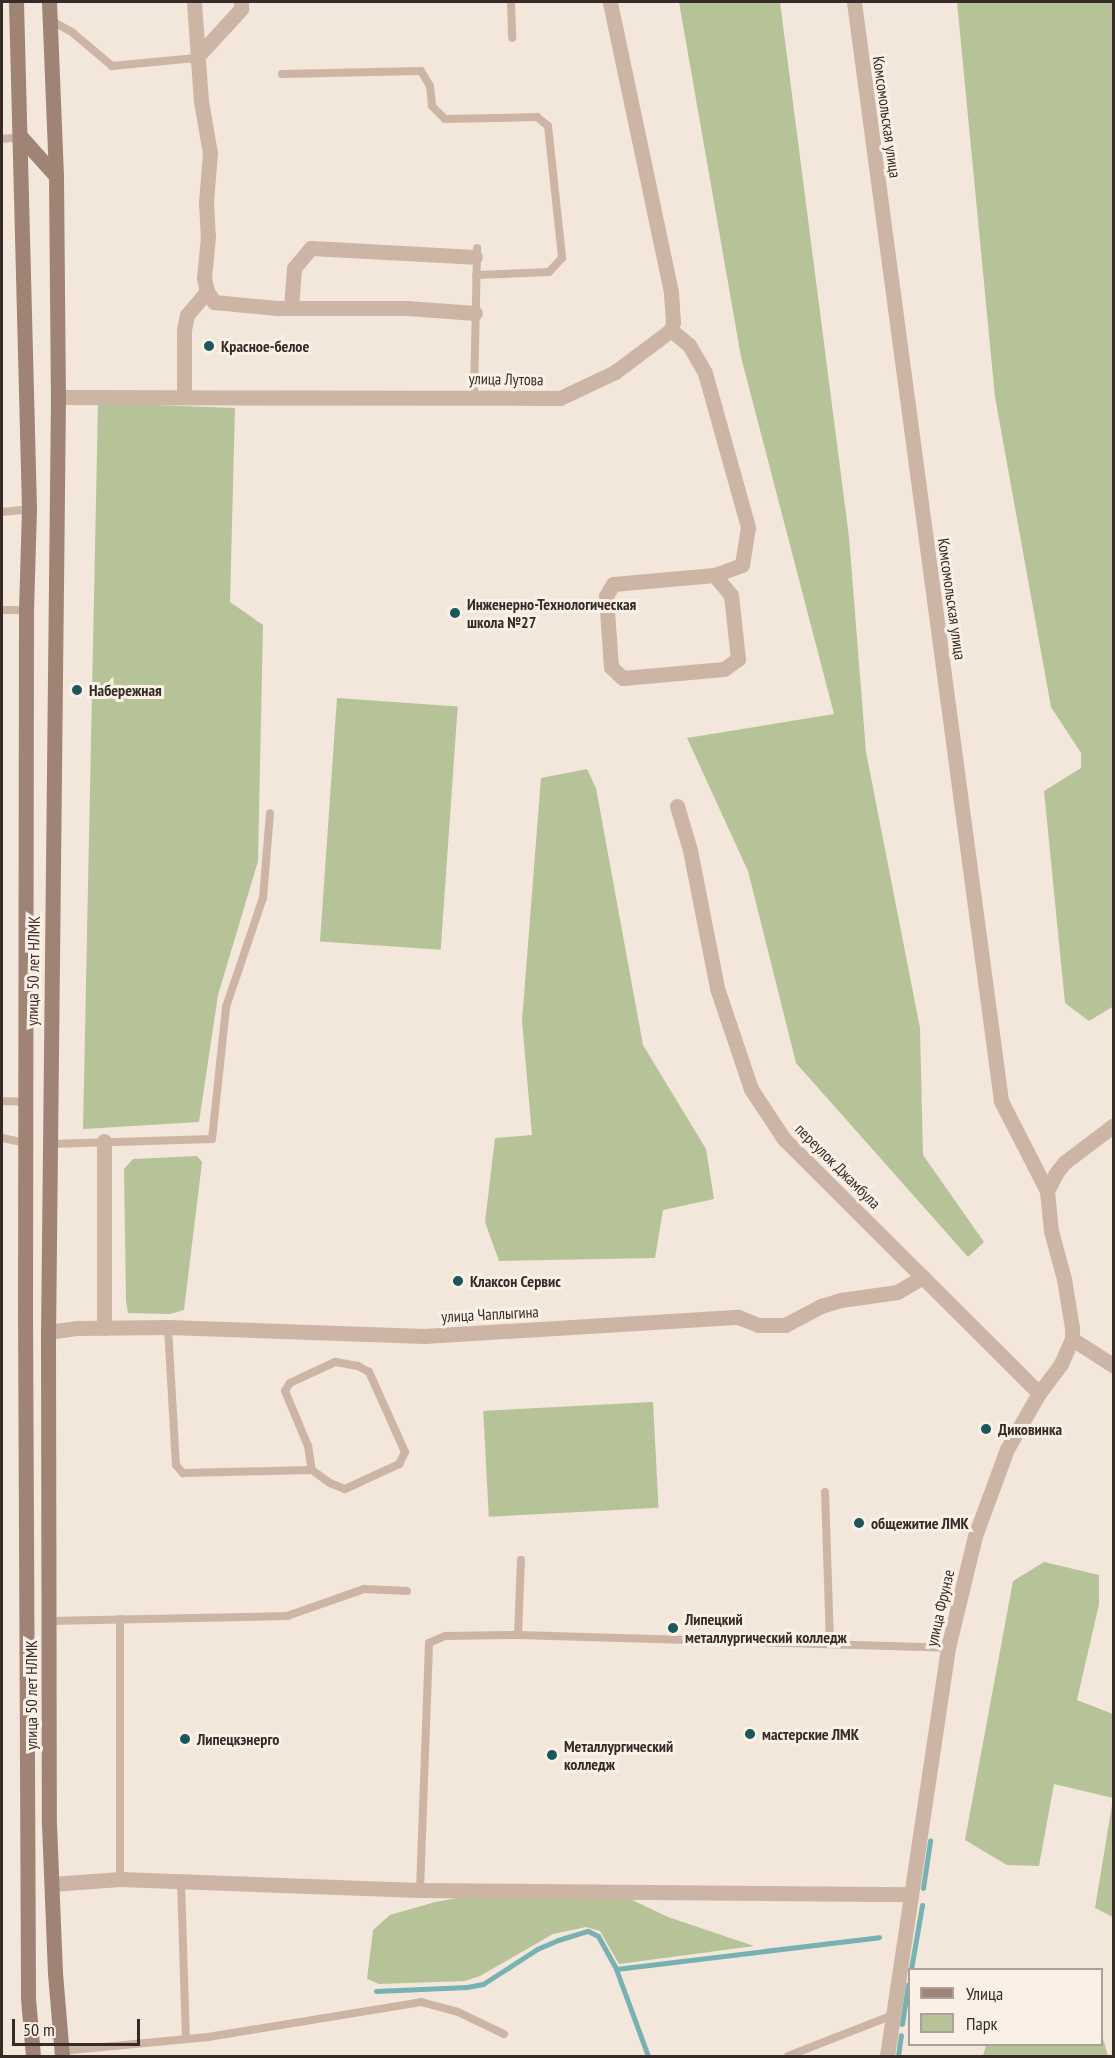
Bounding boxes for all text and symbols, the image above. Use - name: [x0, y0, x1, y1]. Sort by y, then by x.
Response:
- street label: Комсомольская улица: [869, 55, 905, 179]
- place label: Красное-белое: [221, 336, 309, 356]
- marker: Красное-белое: [202, 339, 216, 353]
- street label: улица Лутова: [468, 369, 544, 389]
- street label: Комсомольская улица: [934, 537, 970, 661]
- place label: Инженерно-Технологическая школа №27: [467, 594, 636, 632]
- marker: Инженерно-Технологическая школа №27: [448, 606, 462, 620]
- place label: Набережная: [89, 680, 162, 700]
- marker: Набережная: [70, 683, 84, 697]
- street label: улица 50 лет НЛМК: [22, 916, 44, 1026]
- street label: переулок Джамбула: [791, 1119, 885, 1213]
- place label: Клаксон Сервис: [470, 1271, 561, 1291]
- marker: Клаксон Сервис: [451, 1274, 465, 1288]
- street label: улица Чаплыгина: [441, 1302, 539, 1326]
- place label: Диковинка: [998, 1419, 1062, 1439]
- marker: Диковинка: [979, 1422, 993, 1436]
- place label: общежитие ЛМК: [871, 1513, 969, 1533]
- marker: общежитие ЛМК: [852, 1516, 866, 1530]
- street label: улица Фрунзе: [922, 1568, 958, 1648]
- place label: Липецкий металлургический колледж: [685, 1609, 847, 1647]
- marker: Липецкий металлургический колледж: [666, 1621, 680, 1635]
- street label: улица 50 лет НЛМК: [21, 1640, 41, 1750]
- place label: мастерские ЛМК: [762, 1724, 859, 1744]
- marker: мастерские ЛМК: [743, 1727, 757, 1741]
- place label: Липецкэнерго: [197, 1729, 279, 1749]
- marker: Липецкэнерго: [178, 1732, 192, 1746]
- place label: Металлургический колледж: [564, 1736, 673, 1774]
- marker: Металлургический колледж: [545, 1748, 559, 1762]
- legend: [908, 1968, 1103, 2046]
- text: Улица: [966, 1982, 1003, 2005]
- scale bar: [15, 2007, 142, 2045]
- text: Парк: [966, 2012, 997, 2035]
- text: 50 m: [23, 2018, 55, 2041]

